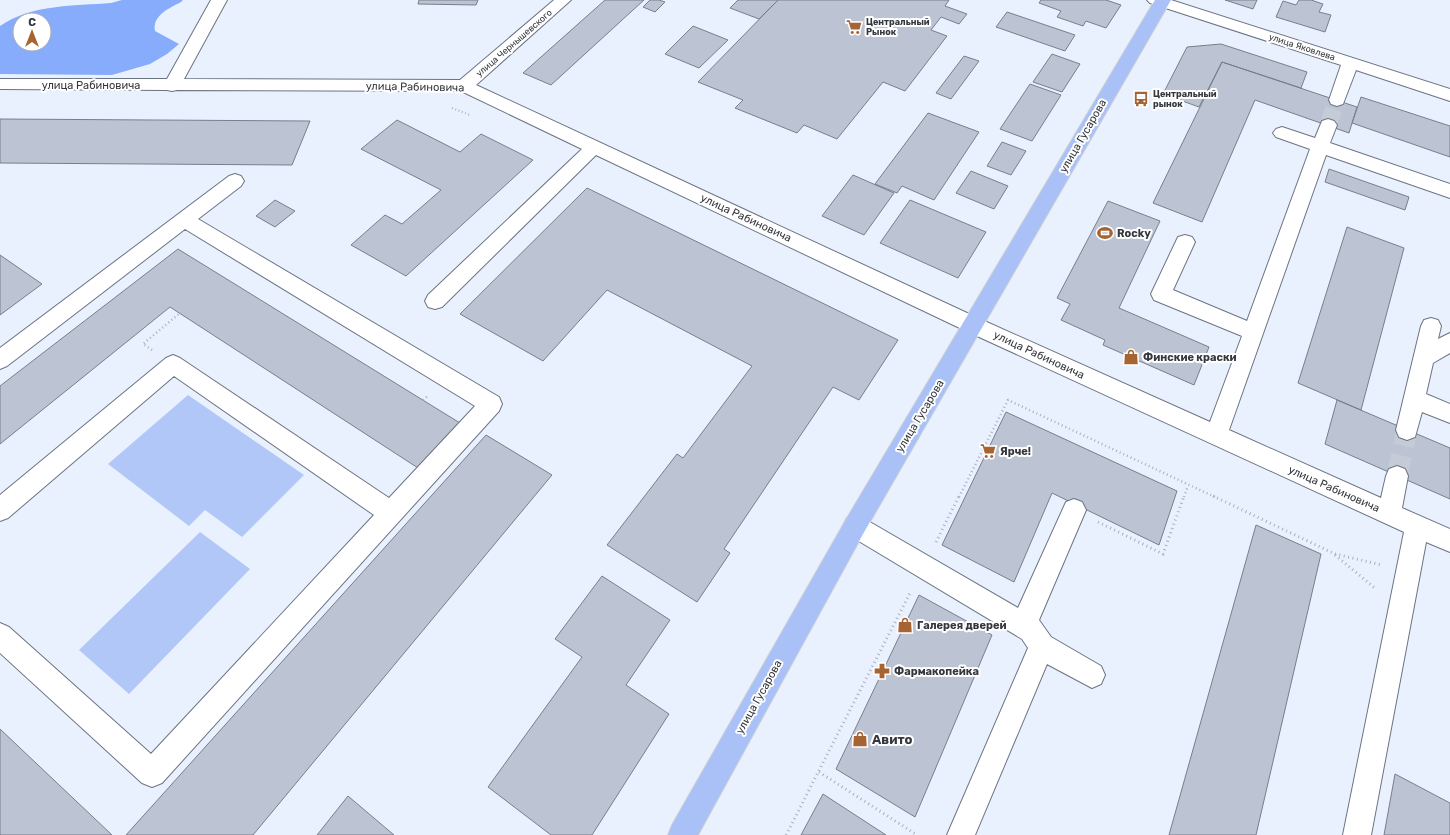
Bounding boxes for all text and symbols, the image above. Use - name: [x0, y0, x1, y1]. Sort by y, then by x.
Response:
- street label: улица Чернышевского: [474, 7, 554, 79]
- north arrow: [12, 12, 52, 52]
- text: С: [28, 16, 36, 29]
- place label: Центральный Рынок: [866, 17, 930, 37]
- supermarket icon: Центральный Рынок: [845, 18, 863, 36]
- street label: улица Яковлева: [1268, 32, 1336, 62]
- street label: улица Рабиновича: [42, 79, 140, 92]
- street label: улица Рабиновича: [366, 80, 464, 94]
- place label: Центральный рынок: [1153, 89, 1217, 109]
- bus stop icon: Центральный рынок: [1132, 90, 1150, 108]
- street label: улица Гусарова: [1057, 97, 1109, 175]
- street label: улица Рабиновича: [699, 191, 793, 245]
- sports icon: Rocky: [1096, 224, 1114, 242]
- place label: Rocky: [1117, 227, 1151, 240]
- street label: улица Рабиновича: [992, 328, 1086, 382]
- shop icon: Финские краски: [1122, 348, 1140, 366]
- place label: Финские краски: [1143, 351, 1237, 364]
- street label: улица Гусарова: [893, 377, 947, 455]
- supermarket icon: Ярче!: [979, 442, 997, 460]
- place label: Ярче!: [1000, 445, 1031, 458]
- street label: улица Рабиновича: [1286, 463, 1382, 515]
- shop icon: Галерея дверей: [896, 616, 914, 634]
- place label: Галерея дверей: [917, 619, 1006, 632]
- street label: улица Гусарова: [733, 658, 785, 736]
- pharmacy icon: Фармакопейка: [873, 662, 891, 680]
- place label: Фармакопейка: [894, 665, 979, 678]
- shop icon: Авито: [851, 730, 869, 748]
- place label: Авито: [872, 732, 913, 747]

